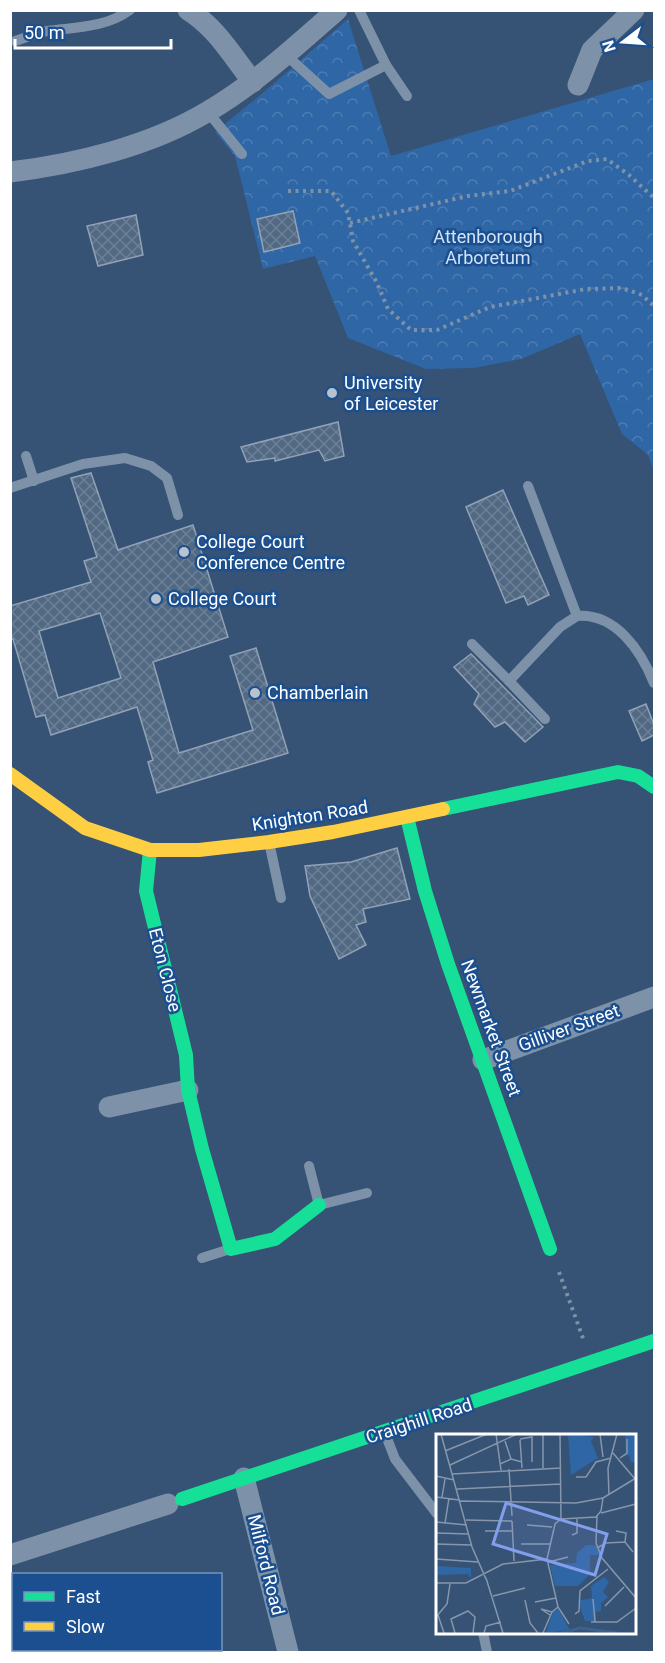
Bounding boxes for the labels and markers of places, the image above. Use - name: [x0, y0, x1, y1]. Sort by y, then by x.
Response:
- place label: University of Leicester: [344, 372, 438, 414]
- marker: University of Leicester: [325, 386, 339, 400]
- place label: College Court Conference Centre: [196, 531, 345, 573]
- marker: College Court Conference Centre: [177, 545, 191, 559]
- place label: College Court: [168, 588, 277, 609]
- marker: College Court: [149, 592, 163, 606]
- place label: Chamberlain: [267, 682, 368, 703]
- marker: Chamberlain: [248, 686, 262, 700]

